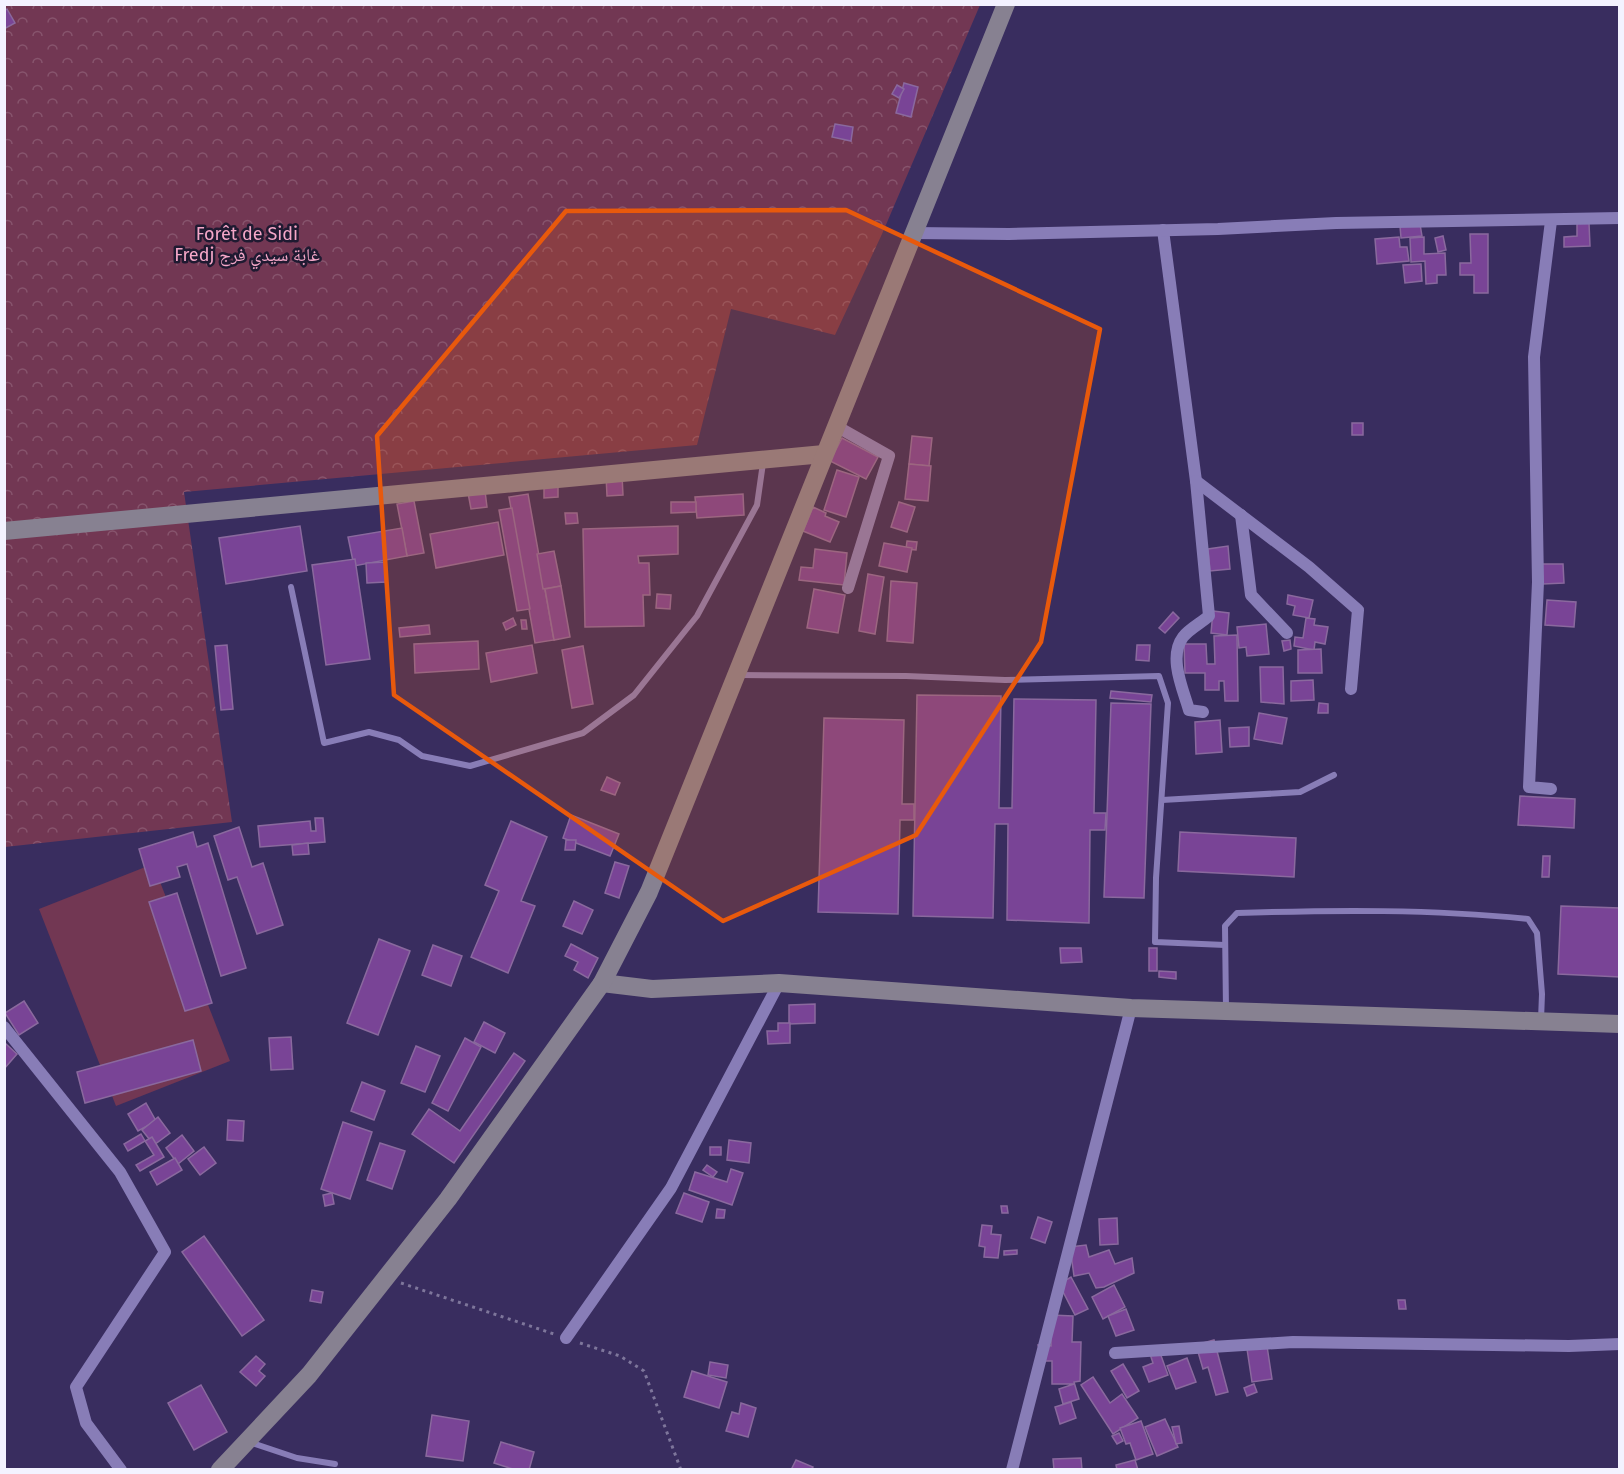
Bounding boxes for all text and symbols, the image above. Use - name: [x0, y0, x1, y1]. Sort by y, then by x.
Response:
- park label: Forêt de Sidi Fredj غابة سيدي فرج: [174, 223, 320, 270]

